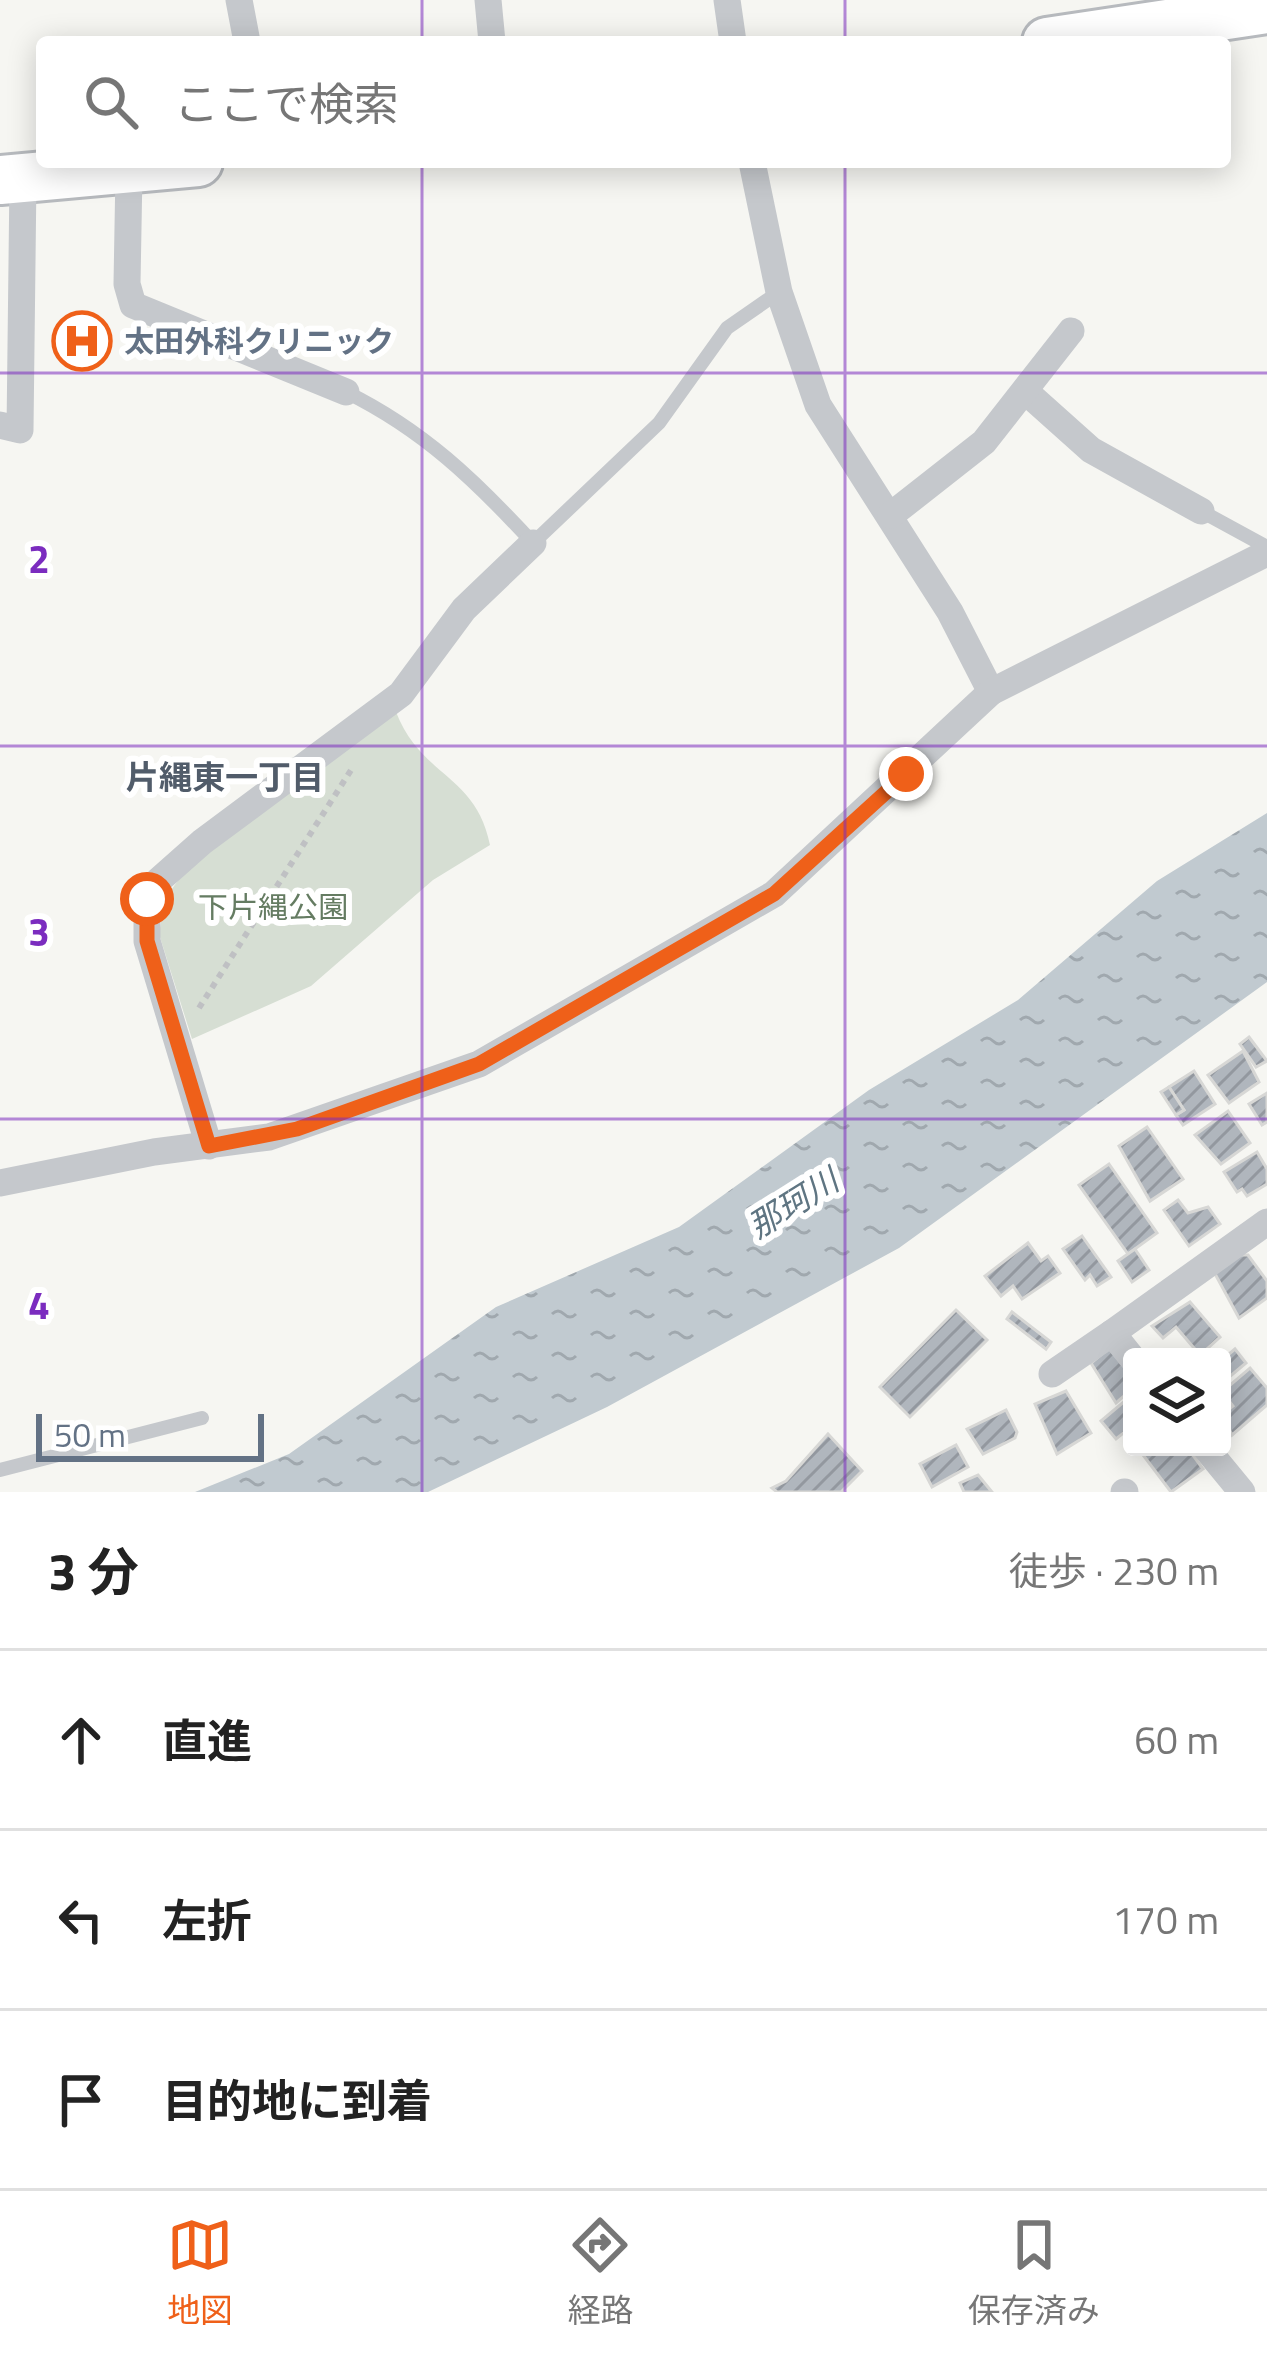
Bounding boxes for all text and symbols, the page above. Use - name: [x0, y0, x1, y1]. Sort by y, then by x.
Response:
- search box: [36, 36, 1231, 168]
- icon: search: [78, 69, 144, 135]
- text: ここで検索: [174, 69, 399, 137]
- hospital icon: 太田外科クリニック: [51, 310, 113, 372]
- place label: 太田外科クリニック: [124, 318, 394, 364]
- text: 2: [28, 529, 50, 588]
- route end: [879, 747, 933, 801]
- district label: 片縄東一丁目: [126, 752, 324, 802]
- route start: [120, 872, 174, 926]
- park label: 下片縄公園: [198, 884, 348, 930]
- text: 3: [28, 902, 50, 961]
- water label: 那珂川: [738, 1154, 851, 1250]
- text: 4: [28, 1275, 50, 1334]
- map controls: [1123, 1348, 1231, 1456]
- button: layers: [1123, 1348, 1231, 1456]
- scale bar: [36, 1408, 264, 1461]
- text: 50 m: [54, 1410, 126, 1460]
- text: 3 分: [48, 1532, 139, 1610]
- text: 徒歩 · 230 m: [1009, 1541, 1219, 1600]
- text: 直進: [162, 1706, 252, 1774]
- icon: ahead: [48, 1707, 114, 1773]
- text: 60 m: [1134, 1710, 1219, 1769]
- text: 左折: [162, 1886, 252, 1954]
- icon: left: [48, 1887, 114, 1953]
- text: 170 m: [1112, 1890, 1219, 1949]
- text: 目的地に到着: [162, 2066, 432, 2134]
- icon: arrive: [48, 2067, 114, 2133]
- tab: 地図: [167, 2212, 233, 2335]
- tab: 経路: [567, 2212, 633, 2335]
- tab: 保存済み: [968, 2212, 1100, 2335]

